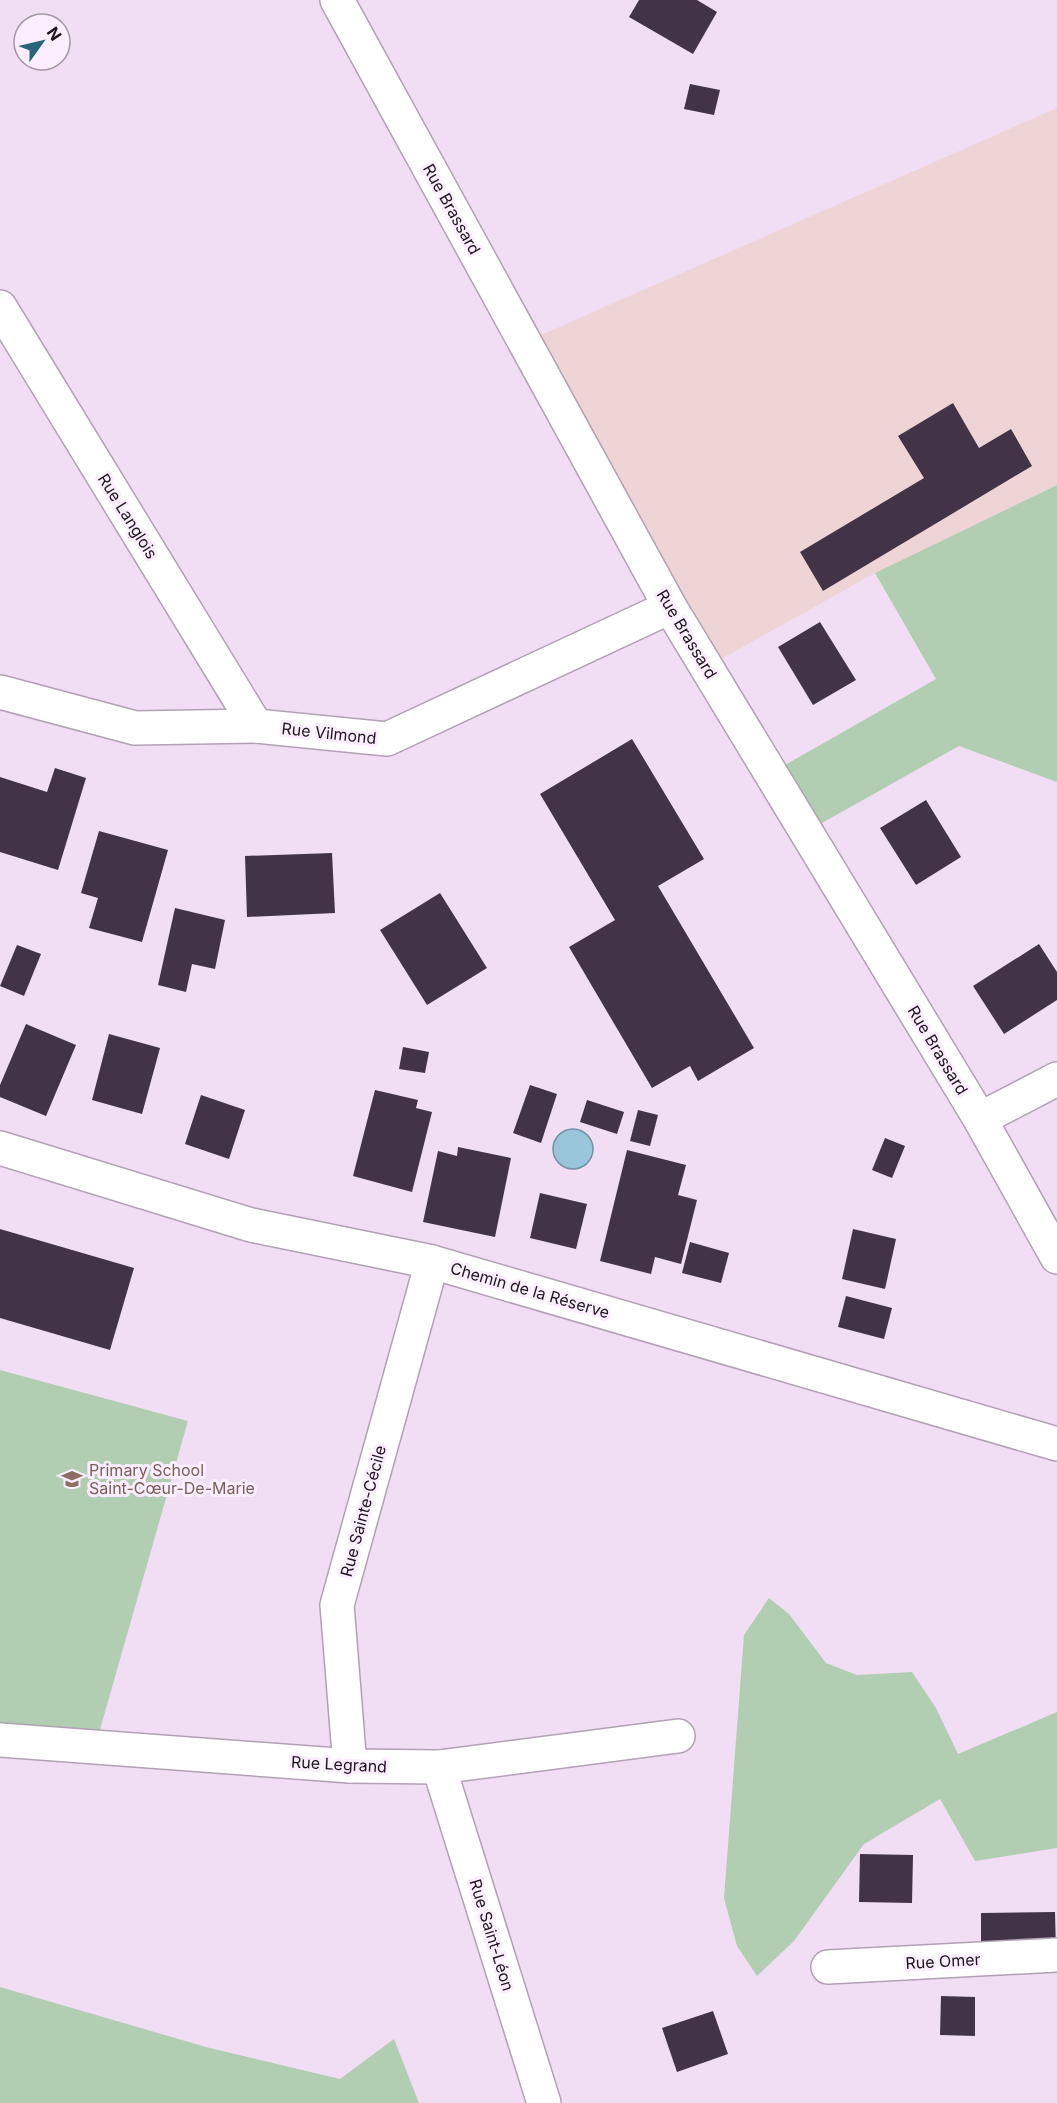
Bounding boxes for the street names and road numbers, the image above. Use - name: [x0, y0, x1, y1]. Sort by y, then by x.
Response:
- street label: Rue Brassard: [419, 160, 485, 258]
- street label: Rue Langlois: [94, 470, 162, 562]
- street label: Rue Brassard: [653, 586, 721, 682]
- street label: Rue Vilmond: [281, 718, 377, 748]
- street label: Rue Brassard: [904, 1002, 972, 1098]
- street label: Chemin de la Réserve: [448, 1258, 612, 1322]
- street label: Rue Sainte-Cécile: [336, 1443, 390, 1579]
- street label: Rue Legrand: [291, 1752, 387, 1776]
- street label: Rue Saint-Léon: [465, 1877, 519, 1993]
- street label: Rue Omer: [905, 1949, 981, 1973]

